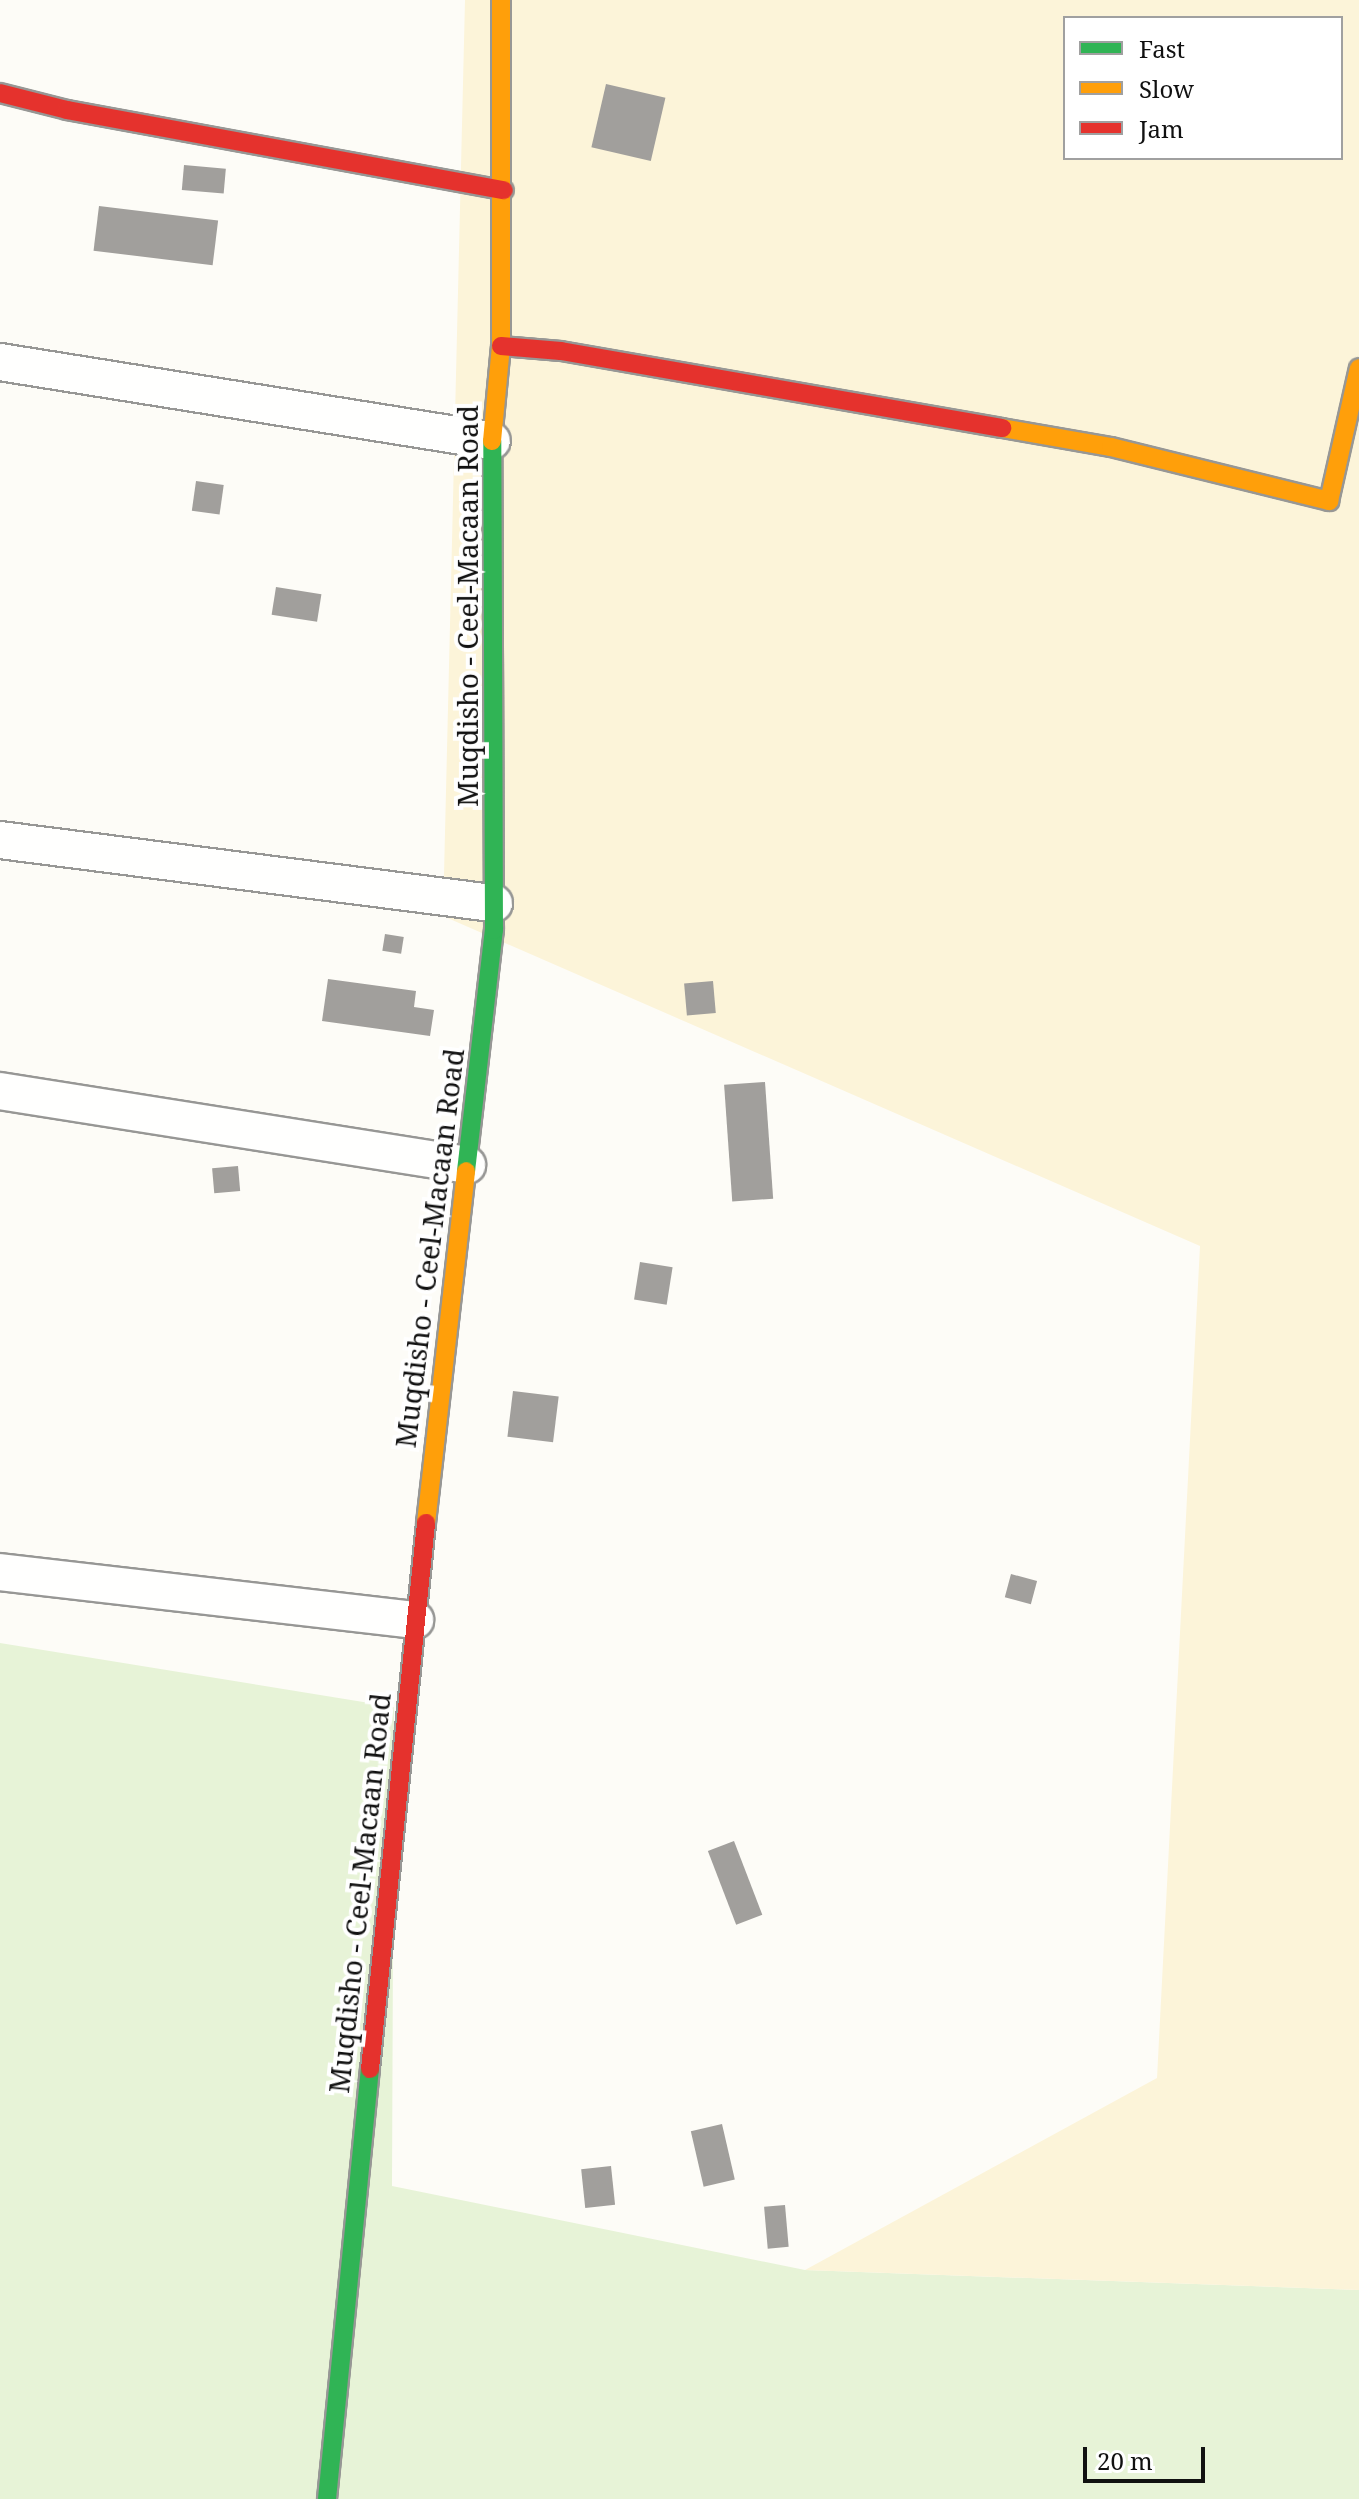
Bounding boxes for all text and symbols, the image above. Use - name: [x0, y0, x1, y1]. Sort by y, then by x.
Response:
- legend: [1063, 16, 1343, 160]
- text: Fast: [1139, 32, 1185, 65]
- text: Slow: [1139, 72, 1194, 105]
- text: Jam: [1139, 112, 1184, 145]
- street label: Muqdisho - Ceel-Macaan Road: [450, 405, 484, 807]
- street label: Muqdisho - Ceel-Macaan Road: [388, 1047, 470, 1449]
- street label: Muqdisho - Ceel-Macaan Road: [321, 1691, 397, 2095]
- scale bar: [1087, 2431, 1209, 2481]
- text: 20 m: [1097, 2444, 1153, 2477]

